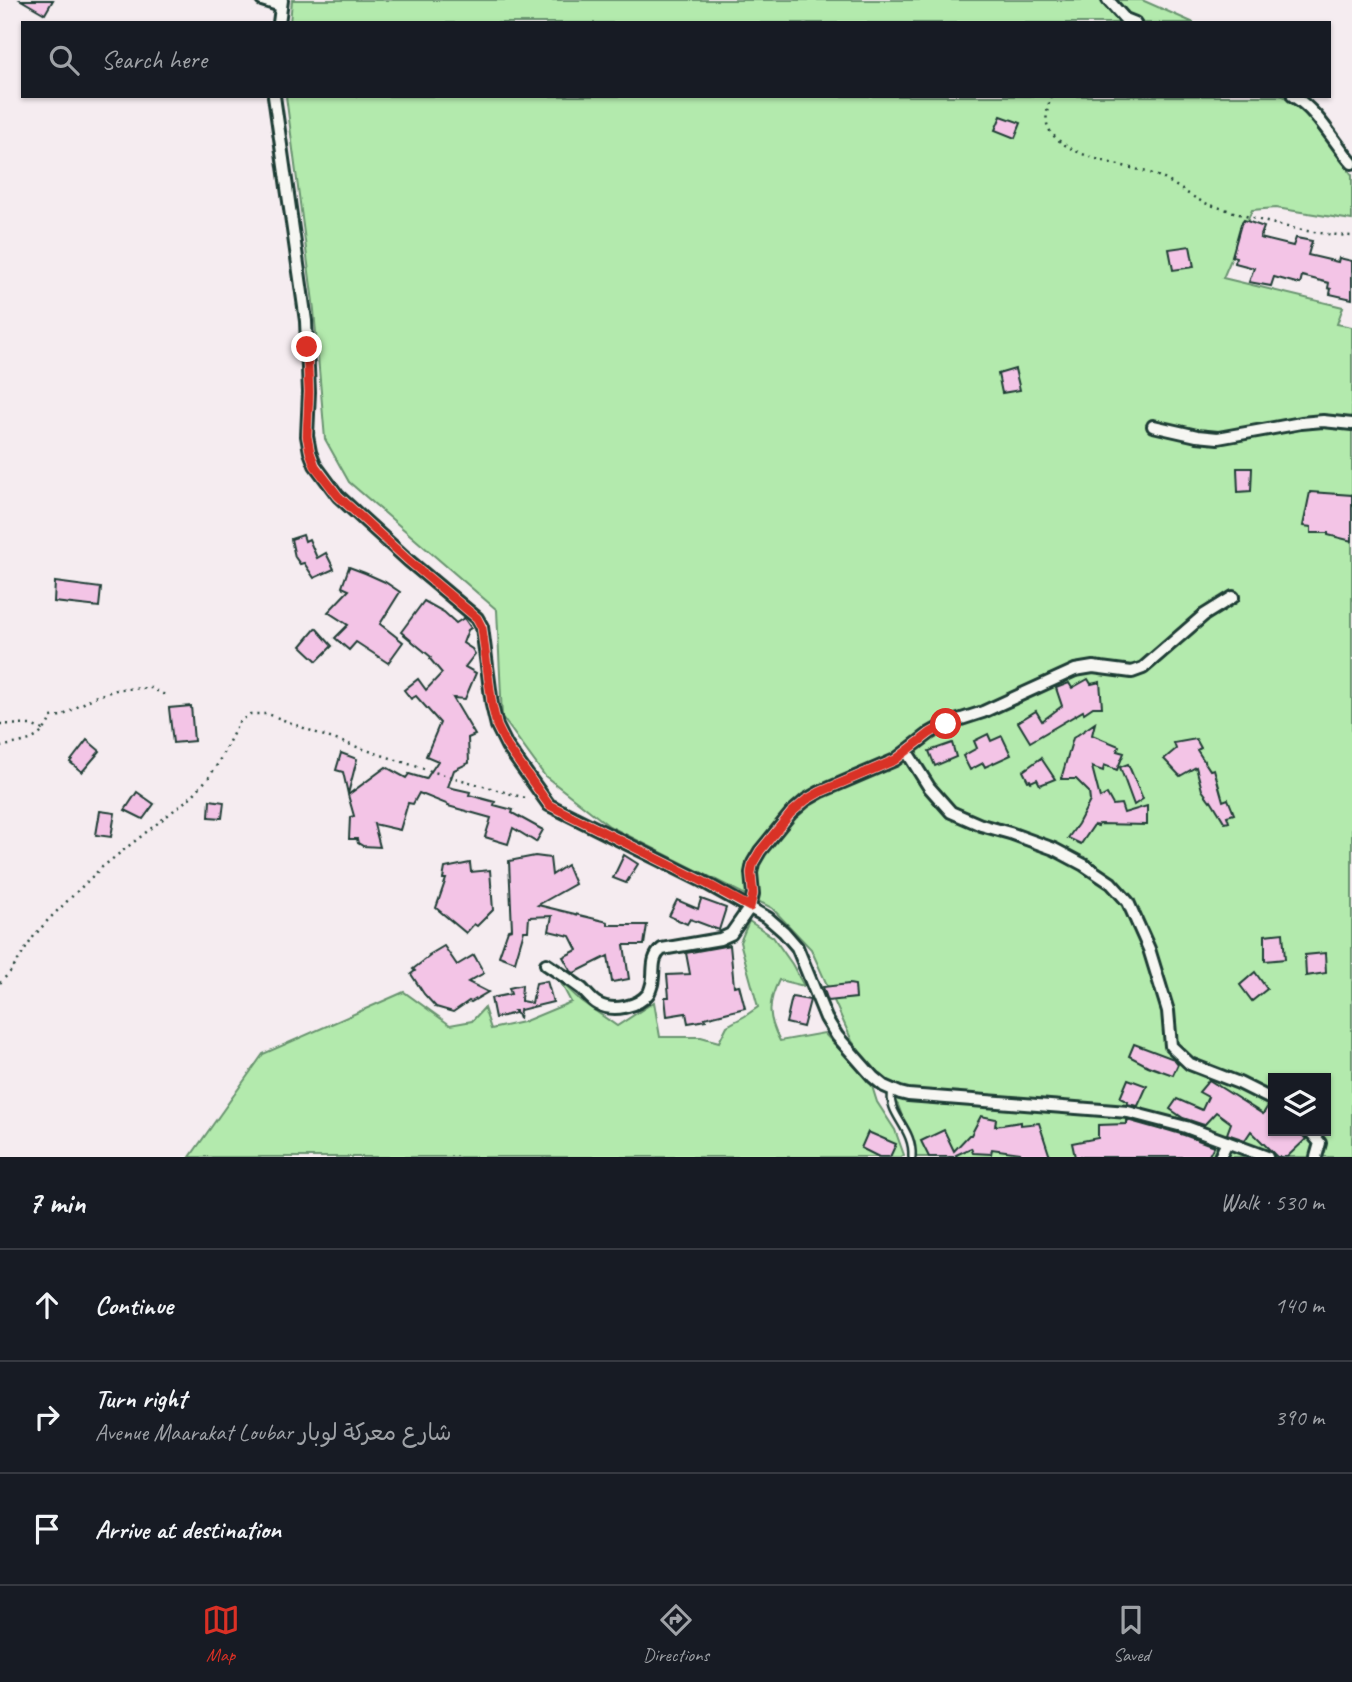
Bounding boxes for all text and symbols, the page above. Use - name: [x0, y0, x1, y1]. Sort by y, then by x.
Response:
- search box: [21, 21, 1331, 98]
- icon: search: [45, 41, 83, 79]
- text: Search here: [101, 43, 207, 76]
- route end: [291, 331, 322, 362]
- route start: [930, 708, 961, 739]
- map controls: [1268, 1073, 1331, 1136]
- button: layers: [1268, 1073, 1331, 1136]
- text: 7 min: [28, 1184, 85, 1222]
- text: Walk · 530 m: [1220, 1188, 1324, 1217]
- icon: ahead: [28, 1286, 66, 1324]
- text: Continue: [95, 1289, 173, 1322]
- text: 140 m: [1275, 1291, 1324, 1320]
- text: Turn right: [95, 1382, 186, 1415]
- icon: right: [28, 1398, 66, 1436]
- text: 390 m: [1275, 1403, 1324, 1432]
- text: Avenue Maarakat Loubar شارع معركة لوبار: [95, 1418, 452, 1447]
- icon: arrive: [28, 1510, 66, 1548]
- text: Arrive at destination: [95, 1513, 281, 1546]
- tab: Map: [202, 1601, 240, 1667]
- tab: Directions: [643, 1601, 709, 1667]
- tab: Saved: [1112, 1601, 1150, 1667]

